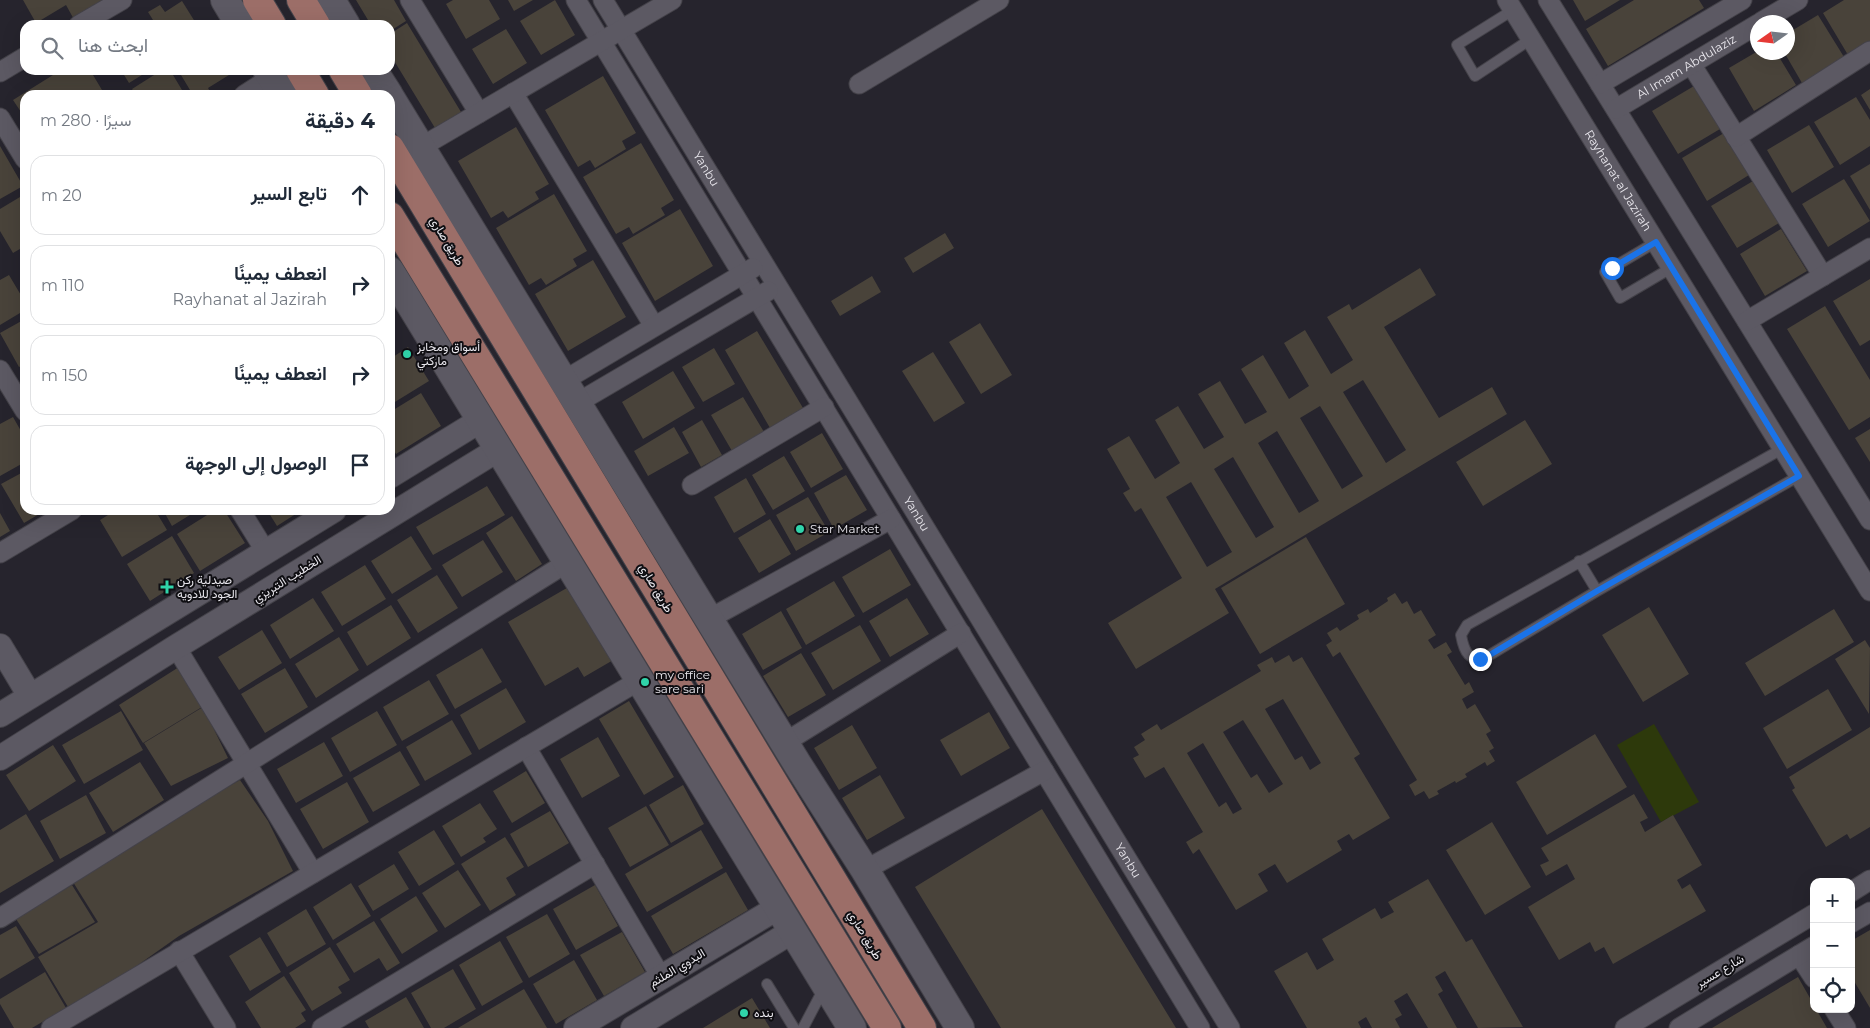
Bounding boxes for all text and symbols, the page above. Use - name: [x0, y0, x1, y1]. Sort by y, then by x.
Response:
- north arrow: [1750, 15, 1795, 60]
- search box: [20, 20, 395, 75]
- street label: Al Imam Abdulaziz: [1634, 31, 1738, 102]
- icon: search: [38, 34, 66, 62]
- text: ابحث هنا: [78, 34, 148, 57]
- text: 4 دقيقة: [305, 108, 375, 133]
- text: سيرًا · 280 m: [40, 111, 131, 130]
- street label: Rayhanat al Jazirah: [1582, 127, 1655, 234]
- street label: Yanbu: [690, 149, 723, 189]
- icon: ahead: [346, 181, 374, 209]
- text: تابع السير: [251, 182, 327, 205]
- text: 20 m: [41, 186, 82, 205]
- street label: طريق صاري: [424, 214, 468, 270]
- route start: [1601, 257, 1624, 280]
- text: انعطف يمينًا: [234, 262, 327, 285]
- icon: right: [346, 271, 374, 299]
- text: 110 m: [41, 276, 84, 295]
- text: Rayhanat al Jazirah: [173, 290, 327, 309]
- place label: أسواق ومخابز ماركتي: [416, 339, 480, 371]
- marker: أسواق ومخابز ماركتي: [401, 348, 413, 360]
- icon: right: [346, 361, 374, 389]
- text: انعطف يمينًا: [234, 362, 327, 385]
- text: 150 m: [41, 366, 88, 385]
- icon: arrive: [346, 451, 374, 479]
- text: الوصول إلى الوجهة: [185, 452, 327, 475]
- street label: Yanbu: [901, 493, 933, 534]
- place label: Star Market: [810, 521, 879, 536]
- marker: Star Market: [794, 523, 806, 535]
- street label: الخطيب التبريزي: [250, 552, 325, 608]
- street label: طريق صاري: [633, 561, 677, 617]
- place label: صيدلية ركن الجود للادويه: [177, 572, 237, 602]
- marker: صيدلية ركن الجود للادويه: [161, 581, 173, 593]
- route end: [1469, 648, 1492, 671]
- place label: my office sare sari: [655, 667, 710, 696]
- marker: my office sare sari: [639, 676, 651, 688]
- street label: Yanbu: [1112, 840, 1145, 881]
- map controls: [1810, 878, 1855, 1013]
- button: +: [1810, 878, 1855, 923]
- street label: طريق صاري: [842, 908, 886, 964]
- button: −: [1810, 923, 1855, 968]
- street label: البدوي الملثم: [646, 945, 709, 993]
- street label: شارع عسير: [1692, 950, 1747, 993]
- button: locate: [1810, 968, 1855, 1013]
- place label: بنده: [754, 1005, 774, 1020]
- marker: بنده: [738, 1007, 750, 1019]

